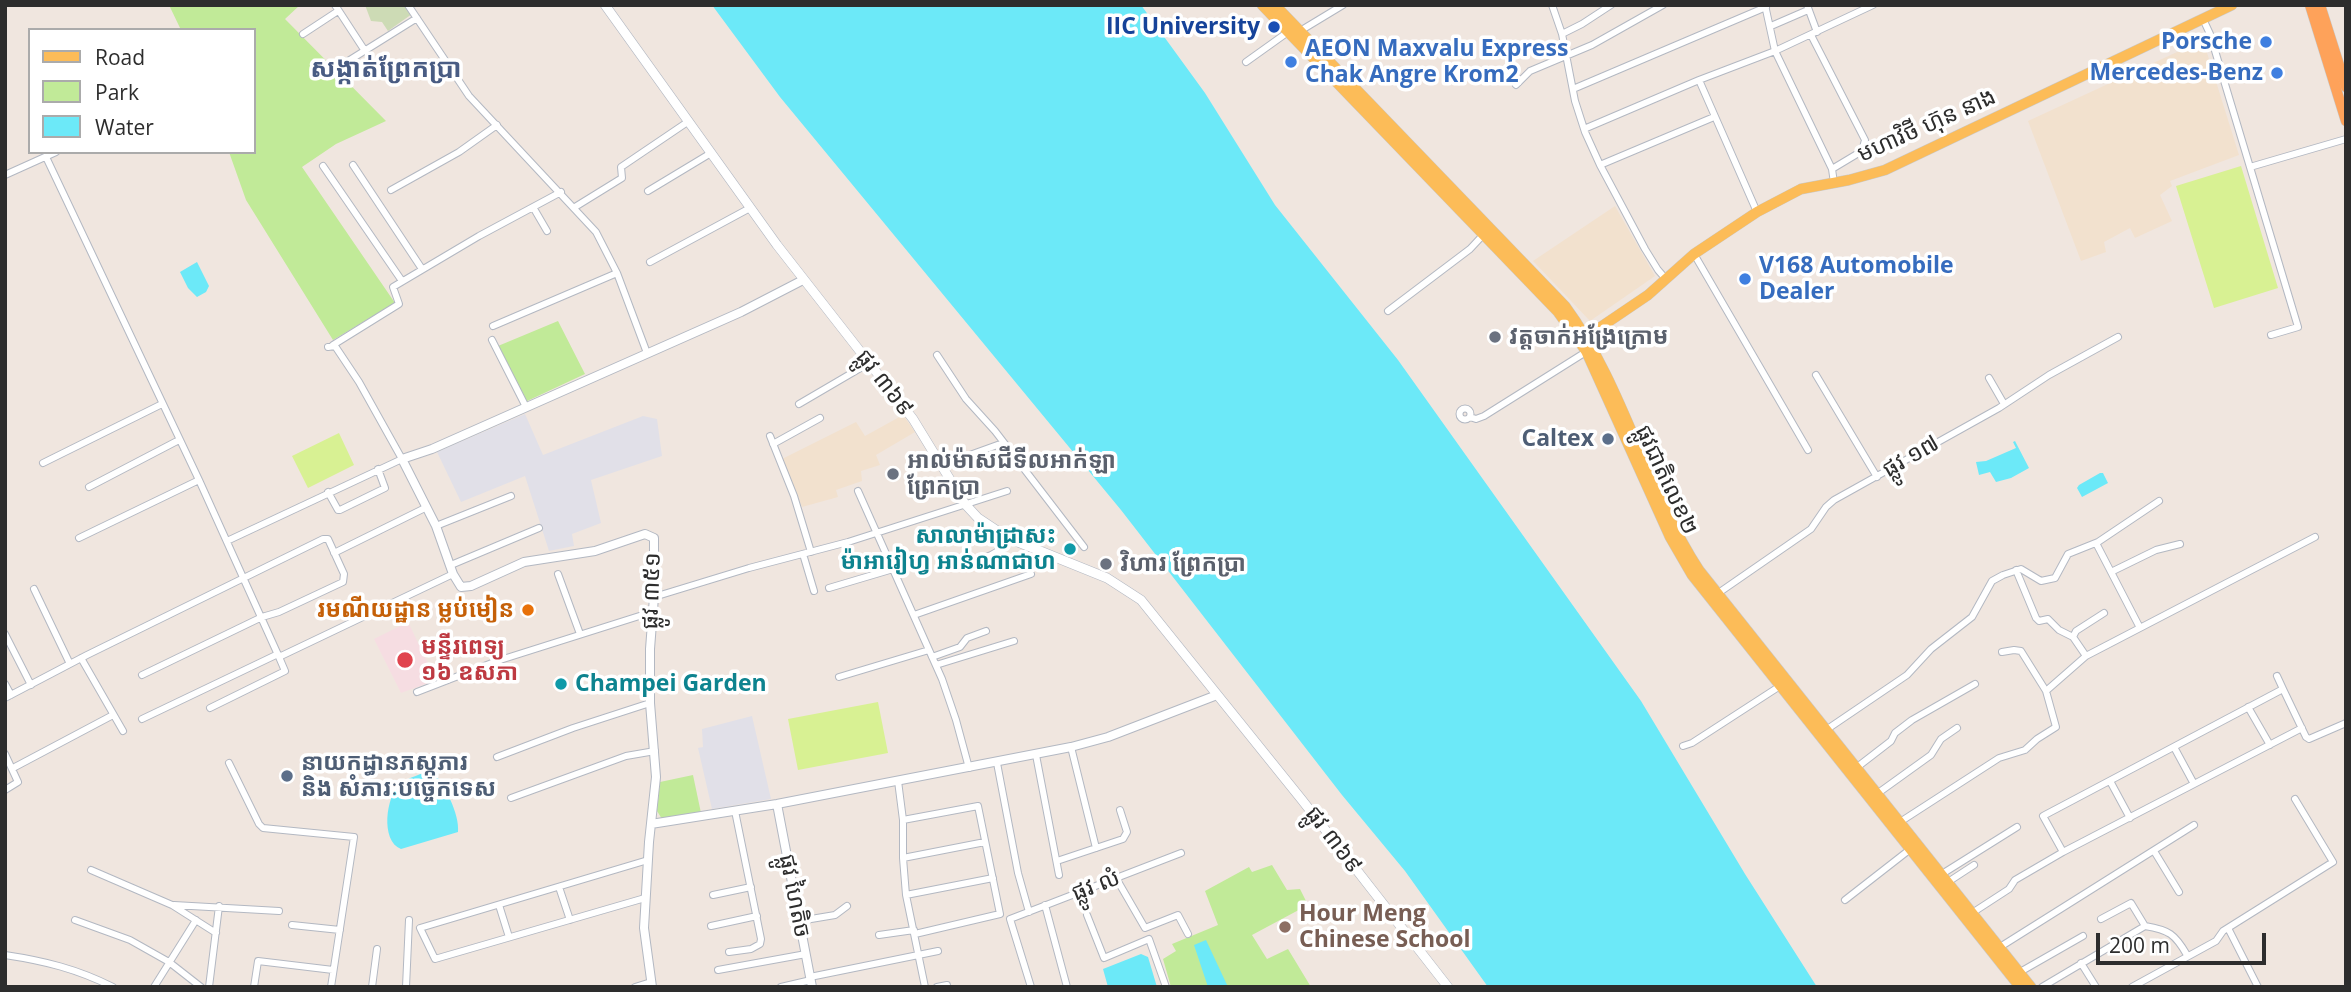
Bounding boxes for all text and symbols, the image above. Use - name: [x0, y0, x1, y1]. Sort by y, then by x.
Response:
- place label: IIC University: [1106, 13, 1260, 41]
- marker: IIC University: [1266, 19, 1282, 35]
- legend: [28, 28, 256, 154]
- place label: Porsche: [2161, 28, 2252, 56]
- marker: Porsche: [2258, 34, 2274, 50]
- place label: AEON Maxvalu Express Chak Angre Krom2: [1305, 35, 1568, 89]
- text: Road: [95, 43, 145, 71]
- district label: សង្កាត់ព្រែកប្រា: [310, 54, 462, 86]
- marker: AEON Maxvalu Express Chak Angre Krom2: [1283, 54, 1299, 70]
- place label: Mercedes-Benz: [2090, 59, 2263, 87]
- marker: Mercedes-Benz: [2269, 65, 2285, 81]
- text: Park: [95, 78, 139, 106]
- street label: មហាវិថី ហ៊ុន នាង: [1854, 83, 2000, 169]
- text: Water: [95, 113, 154, 141]
- place label: V168 Automobile Dealer: [1759, 252, 1954, 306]
- marker: V168 Automobile Dealer: [1737, 271, 1753, 287]
- place label: វត្តចាក់អង្រែក្រោម: [1509, 323, 1669, 351]
- marker: វត្តចាក់អង្រែក្រោម: [1487, 329, 1503, 345]
- street label: ផ្លូវ ៣៦៩: [849, 344, 919, 422]
- street label: ផ្លូវជាតិលេខ២: [1629, 421, 1703, 539]
- place label: Caltex: [1522, 425, 1594, 453]
- street label: ផ្លូវ ១៧: [1878, 430, 1944, 484]
- marker: Caltex: [1600, 431, 1616, 447]
- place label: អាល់ម៉ាសជីទីលអាក់ឡា ព្រែកប្រា: [907, 447, 1116, 501]
- marker: អាល់ម៉ាសជីទីលអាក់ឡា ព្រែកប្រា: [885, 466, 901, 482]
- place label: សាលាម៉ាដ្រាសះ ម៉ាអារៀហ្វ អាន់ណាជាហ: [841, 522, 1056, 576]
- marker: សាលាម៉ាដ្រាសះ ម៉ាអារៀហ្វ អាន់ណាជាហ: [1062, 541, 1078, 557]
- place label: វិហារ ព្រែកប្រា: [1120, 550, 1246, 578]
- street label: ផ្លូវ ៣៥១: [637, 552, 667, 630]
- marker: វិហារ ព្រែកប្រា: [1098, 556, 1114, 572]
- place label: រមណីយដ្ឋាន ម្លប់មៀន: [317, 596, 514, 624]
- marker: រមណីយដ្ឋាន ម្លប់មៀន: [520, 602, 536, 618]
- place label: មន្ទីរពេទ្យ ១៦ ឧសភា: [421, 633, 518, 687]
- marker: មន្ទីរពេទ្យ ១៦ ឧសភា: [395, 650, 415, 670]
- place label: Champei Garden: [575, 670, 767, 698]
- marker: Champei Garden: [553, 676, 569, 692]
- place label: នាយកដ្ធានភស្កុភារ និង សំភារៈបច្ចេកទេស: [301, 749, 496, 803]
- marker: នាយកដ្ធានភស្កុភារ និង សំភារៈបច្ចេកទេស: [279, 768, 295, 784]
- street label: ផ្លូវ ៣៦៩: [1299, 801, 1367, 879]
- street label: ផ្លូវ ហៃតិច: [772, 852, 816, 940]
- street label: ផ្លូវ លំ: [1068, 864, 1124, 908]
- place label: Hour Meng Chinese School: [1299, 900, 1471, 954]
- scale bar: [2099, 918, 2269, 962]
- marker: Hour Meng Chinese School: [1277, 919, 1293, 935]
- text: 200 m: [2109, 931, 2170, 959]

